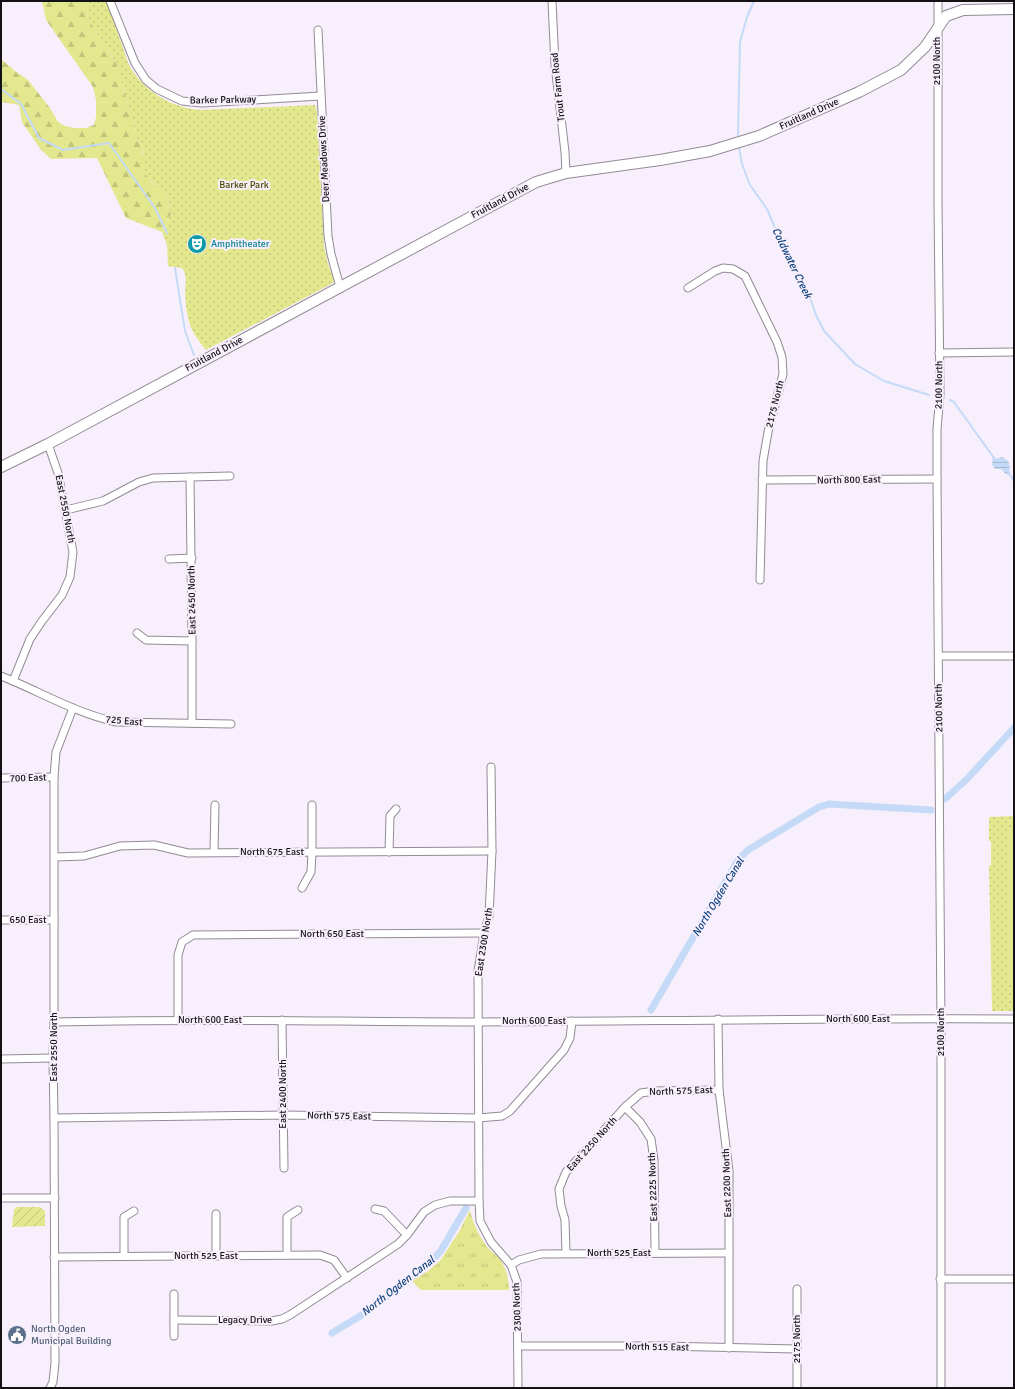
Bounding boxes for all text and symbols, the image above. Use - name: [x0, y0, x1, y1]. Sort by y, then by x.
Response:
- street label: 2100 North: [931, 37, 943, 85]
- street label: Trout Farm Road: [548, 52, 568, 122]
- street label: Barker Parkway: [190, 93, 257, 107]
- street label: Fruitland Drive: [778, 96, 840, 132]
- street label: Deer Meadows Drive: [316, 115, 332, 203]
- park label: Barker Park: [219, 179, 269, 191]
- street label: Fruitland Drive: [469, 181, 531, 221]
- water label: Coldwater Creek: [769, 225, 815, 302]
- theatre icon: Amphitheater: [186, 233, 208, 255]
- place label: Amphitheater: [211, 238, 270, 250]
- street label: Fruitland Drive: [183, 334, 245, 374]
- street label: 2100 North: [933, 361, 945, 409]
- street label: 2175 North: [763, 379, 787, 429]
- street label: North 800 East: [817, 473, 882, 487]
- street label: East 2550 North: [52, 474, 78, 544]
- street label: East 2450 North: [185, 565, 199, 635]
- street label: 2100 North: [933, 684, 945, 732]
- street label: 725 East: [105, 713, 143, 729]
- street label: 700 East: [9, 771, 47, 785]
- street label: North 675 East: [240, 846, 304, 858]
- water label: North Ogden Canal: [689, 855, 747, 939]
- street label: East 2300 North: [473, 907, 495, 977]
- street label: 650 East: [10, 914, 47, 926]
- street label: North 650 East: [300, 928, 364, 940]
- street label: 2100 North: [935, 1008, 947, 1056]
- street label: East 2550 North: [48, 1012, 60, 1082]
- street label: North 600 East: [826, 1013, 890, 1025]
- street label: North 600 East: [178, 1014, 242, 1026]
- street label: North 600 East: [502, 1015, 566, 1027]
- street label: East 2400 North: [277, 1059, 289, 1129]
- street label: North 575 East: [649, 1084, 714, 1098]
- street label: North 575 East: [307, 1109, 372, 1123]
- street label: East 2250 North: [564, 1114, 620, 1174]
- street label: East 2200 North: [720, 1148, 734, 1218]
- street label: East 2225 North: [646, 1152, 660, 1222]
- street label: North 525 East: [587, 1247, 651, 1259]
- street label: North 525 East: [174, 1250, 238, 1262]
- water label: North Ogden Canal: [359, 1253, 438, 1319]
- street label: 2300 North: [510, 1282, 524, 1332]
- street label: Legacy Drive: [218, 1314, 272, 1326]
- street label: 2175 North: [791, 1315, 803, 1363]
- place label: North Ogden Municipal Building: [31, 1323, 112, 1347]
- public building icon: North Ogden Municipal Building: [6, 1324, 28, 1346]
- street label: North 515 East: [625, 1340, 690, 1354]

